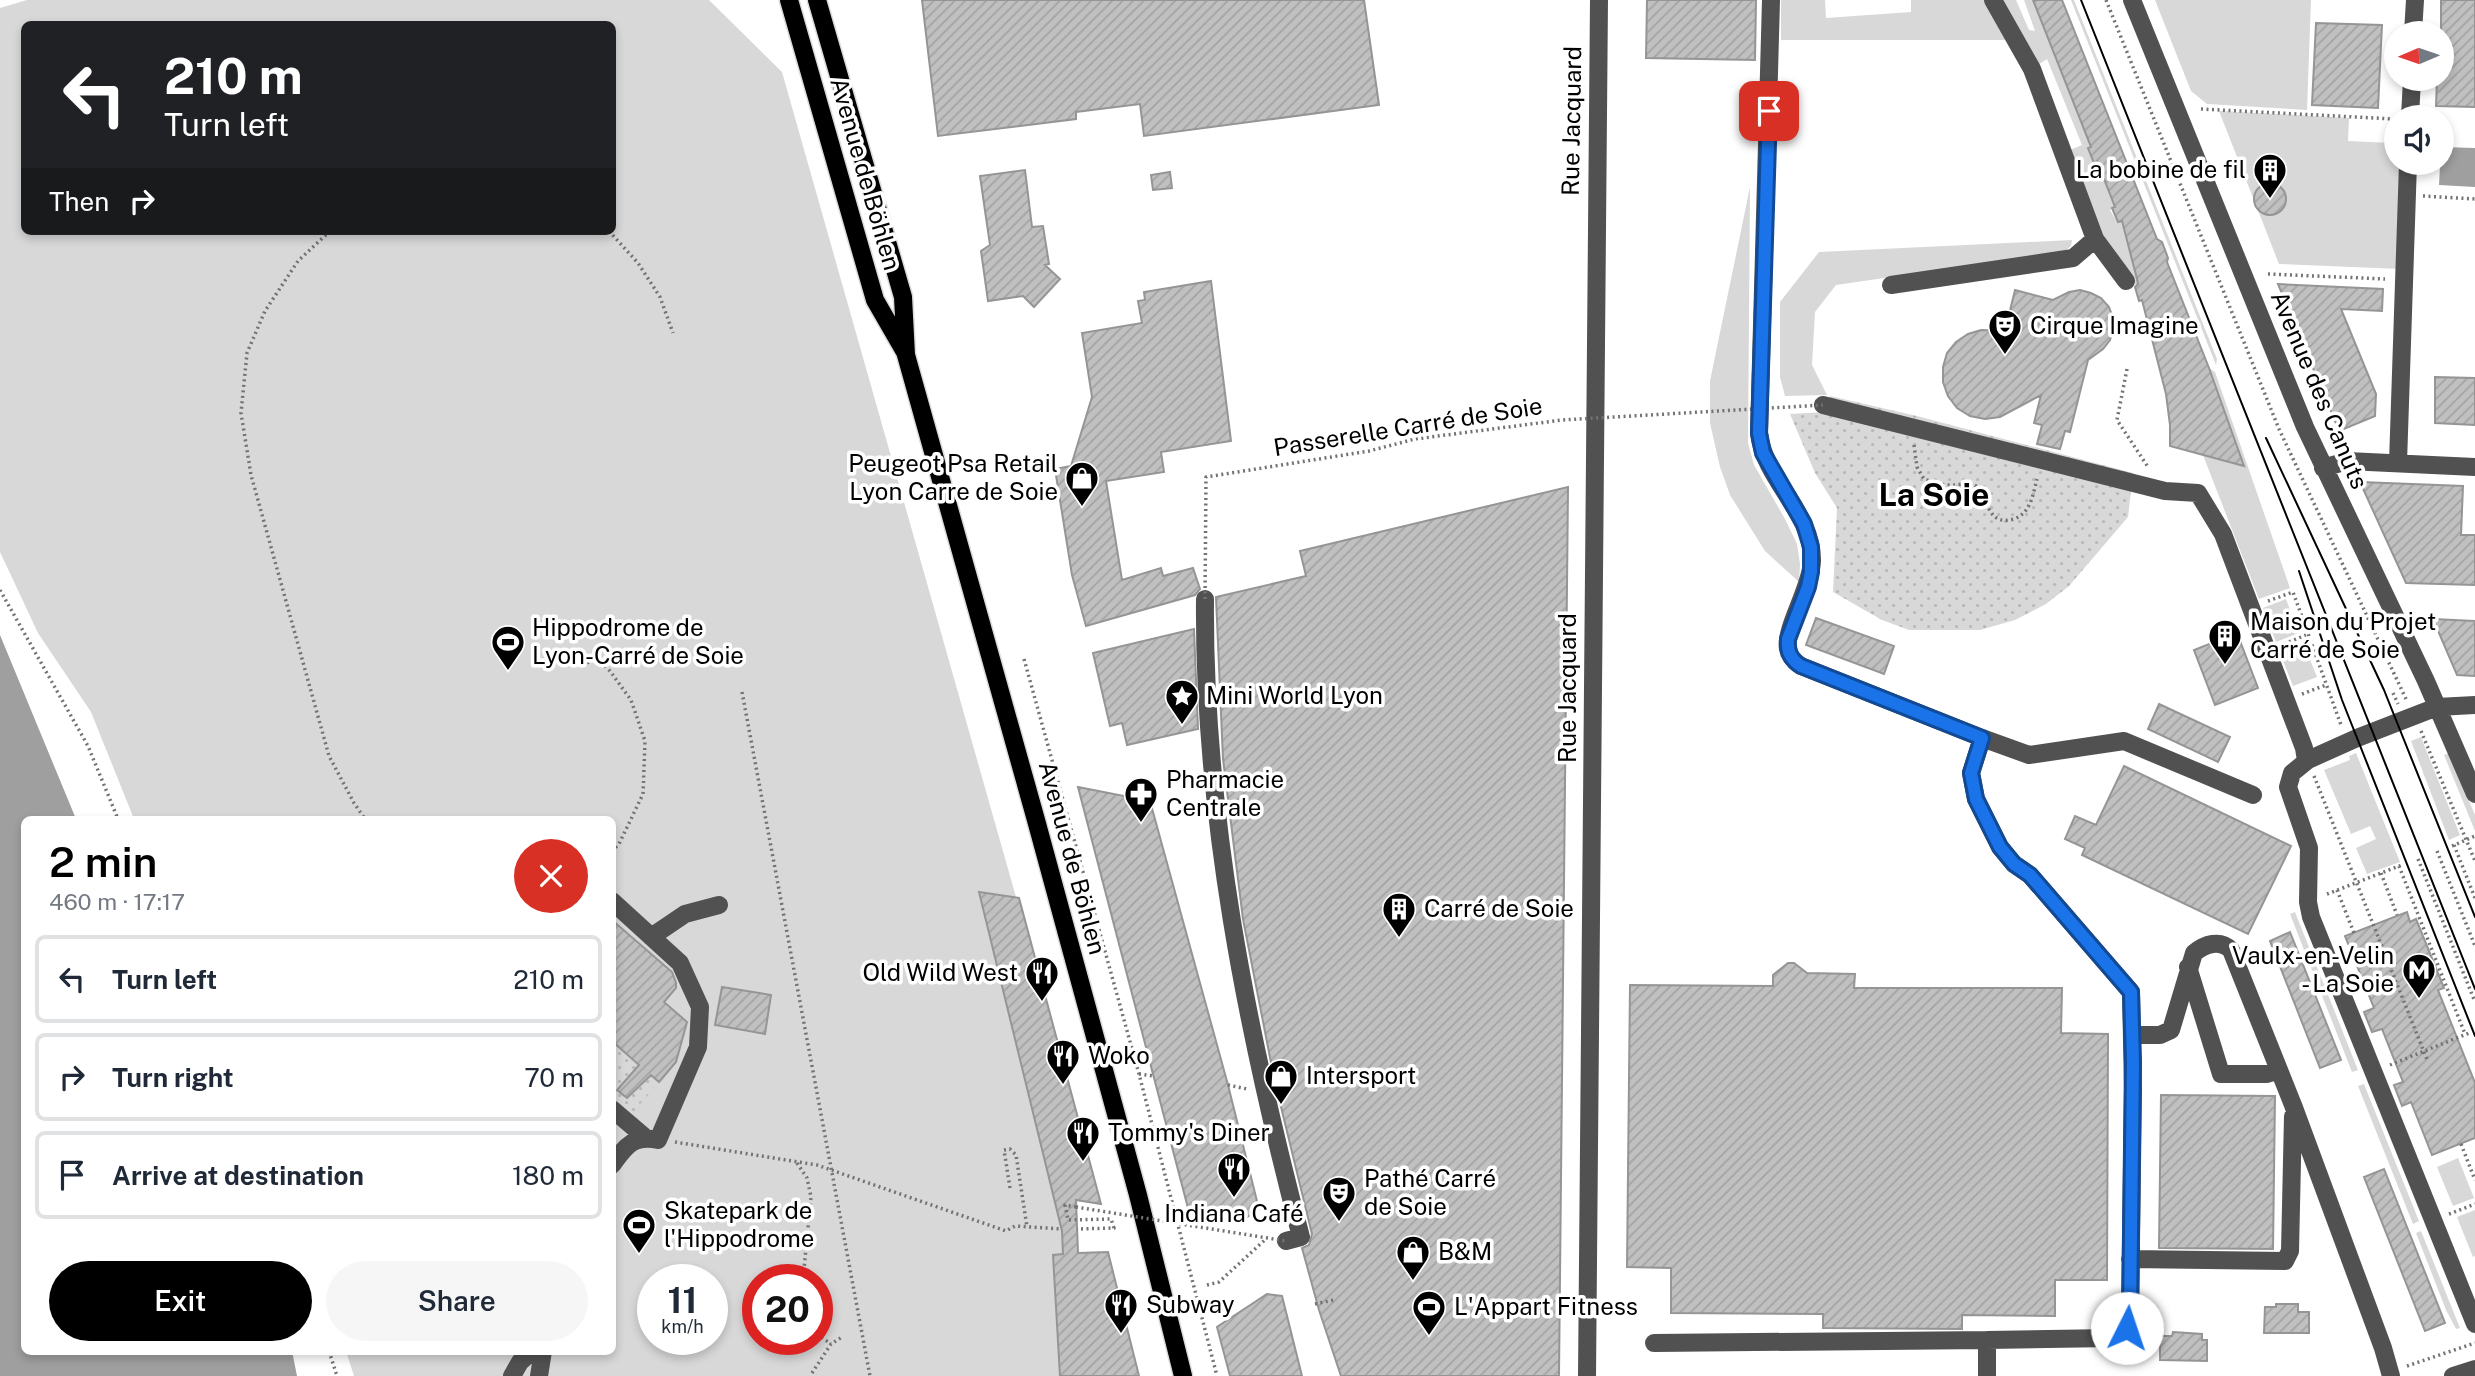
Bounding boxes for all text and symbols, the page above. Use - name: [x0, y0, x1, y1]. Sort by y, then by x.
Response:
- north arrow: [2384, 21, 2454, 91]
- map controls: [2384, 21, 2454, 175]
- street label: Rue Jacquard: [1556, 46, 1586, 196]
- text: 210 m: [164, 47, 303, 105]
- icon: left: [49, 49, 140, 140]
- street label: Avenue de Böhlen: [825, 74, 907, 273]
- pin: [1739, 81, 1799, 141]
- icon: arrive: [1750, 92, 1788, 130]
- button: sound: [2384, 105, 2454, 175]
- text: Turn left: [164, 106, 289, 143]
- building icon: La bobine de fil: [2251, 151, 2289, 200]
- place label: La bobine de fil: [2076, 155, 2246, 183]
- icon: right: [123, 182, 161, 220]
- text: Then: [49, 186, 109, 217]
- street label: Avenue des Canuts: [2266, 286, 2374, 493]
- theatre icon: Cirque Imagine: [1986, 307, 2024, 356]
- place label: Cirque Imagine: [2030, 311, 2199, 339]
- street label: Passerelle Carré de Soie: [1272, 391, 1544, 461]
- place label: Peugeot Psa Retail Lyon Carre de Soie: [848, 449, 1058, 505]
- shop icon: Peugeot Psa Retail Lyon Carre de Soie: [1063, 459, 1101, 508]
- district label: La Soie: [1879, 476, 1989, 513]
- place label: Maison du Projet Carré de Soie: [2250, 607, 2436, 663]
- place label: Hippodrome de Lyon-Carré de Soie: [532, 613, 744, 669]
- street label: Rue Jacquard: [1553, 613, 1581, 763]
- building icon: Maison du Projet Carré de Soie: [2206, 617, 2244, 666]
- sports icon: Hippodrome de Lyon-Carré de Soie: [489, 623, 527, 672]
- place icon: Mini World Lyon: [1163, 677, 1201, 726]
- place label: Mini World Lyon: [1206, 681, 1383, 709]
- street label: Avenue de Böhlen: [1034, 758, 1112, 958]
- place label: Pharmacie Centrale: [1166, 765, 1284, 821]
- pharmacy icon: Pharmacie Centrale: [1122, 775, 1160, 824]
- text: 2 min: [49, 837, 157, 886]
- button: close: [514, 839, 588, 913]
- text: 460 m · 17:17: [49, 888, 185, 915]
- building icon: Carré de Soie: [1380, 890, 1418, 939]
- place label: Carré de Soie: [1424, 894, 1574, 922]
- place label: Vaulx-en-Velin - La Soie: [2232, 941, 2394, 997]
- metro station icon: Vaulx-en-Velin - La Soie: [2400, 951, 2438, 1000]
- restaurant icon: Old Wild West: [1023, 954, 1061, 1003]
- place label: Old Wild West: [863, 958, 1018, 986]
- icon: left: [53, 960, 91, 998]
- text: Turn left: [112, 964, 217, 995]
- text: 210 m: [513, 964, 584, 995]
- restaurant icon: Woko: [1044, 1037, 1082, 1086]
- place label: Woko: [1088, 1041, 1150, 1069]
- shop icon: Intersport: [1262, 1057, 1300, 1106]
- icon: right: [53, 1058, 91, 1096]
- place label: Intersport: [1306, 1061, 1416, 1089]
- text: Turn right: [112, 1062, 234, 1093]
- text: 70 m: [524, 1062, 584, 1093]
- restaurant icon: Tommy's Diner: [1064, 1114, 1102, 1163]
- place label: Tommy's Diner: [1108, 1118, 1270, 1146]
- restaurant icon: Indiana Café: [1215, 1150, 1253, 1199]
- icon: arrive: [53, 1156, 91, 1194]
- text: Arrive at destination: [112, 1160, 364, 1191]
- text: 180 m: [512, 1160, 584, 1191]
- place label: Pathé Carré de Soie: [1364, 1164, 1496, 1220]
- theatre icon: Pathé Carré de Soie: [1320, 1174, 1358, 1223]
- place label: Skatepark de l'Hippodrome: [664, 1196, 814, 1252]
- place label: Indiana Café: [1164, 1199, 1304, 1227]
- sports icon: Skatepark de l'Hippodrome: [620, 1206, 658, 1255]
- shop icon: B&M: [1394, 1233, 1432, 1282]
- place label: B&M: [1438, 1237, 1492, 1265]
- button: Exit: [49, 1261, 312, 1341]
- button: Share: [326, 1261, 588, 1341]
- speed limit sign: 20: [742, 1264, 833, 1355]
- text: 11: [668, 1280, 697, 1321]
- restaurant icon: Subway: [1102, 1286, 1140, 1335]
- sports icon: L'Appart Fitness: [1410, 1288, 1448, 1337]
- place label: Subway: [1146, 1290, 1235, 1318]
- position arrow: [2090, 1291, 2164, 1365]
- place label: L'Appart Fitness: [1454, 1292, 1638, 1320]
- text: km/h: [661, 1316, 704, 1337]

